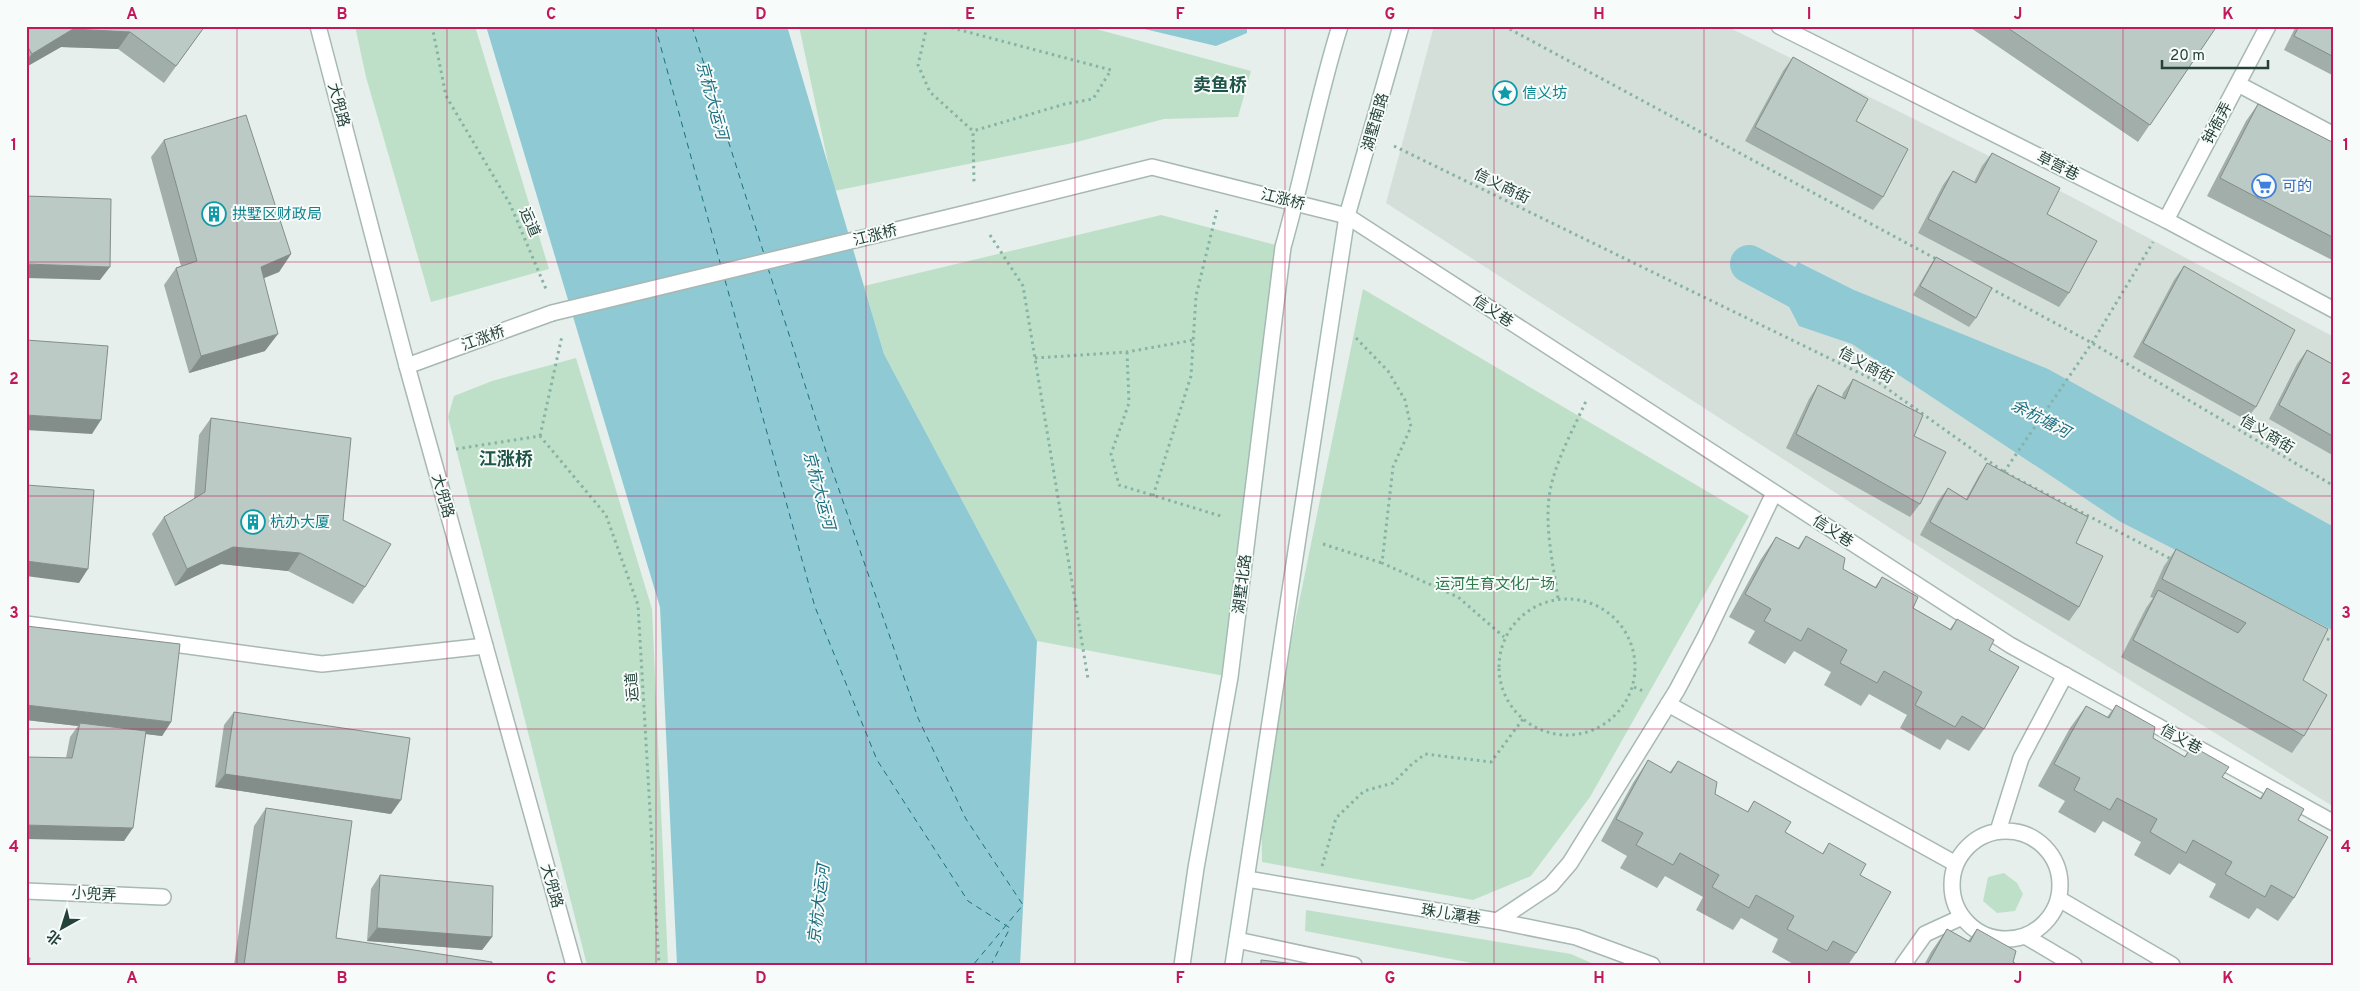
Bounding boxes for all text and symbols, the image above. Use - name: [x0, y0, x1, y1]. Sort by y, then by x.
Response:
- text: A: [126, 5, 138, 25]
- text: B: [336, 5, 348, 25]
- text: C: [546, 5, 556, 25]
- text: D: [755, 5, 767, 25]
- text: E: [965, 5, 975, 25]
- text: F: [1175, 5, 1185, 25]
- text: G: [1385, 5, 1395, 25]
- text: H: [1593, 5, 1605, 25]
- text: I: [1807, 5, 1811, 25]
- text: J: [2014, 5, 2022, 25]
- text: K: [2222, 5, 2234, 25]
- scale bar: [2162, 38, 2269, 70]
- text: 20 m: [2170, 47, 2205, 66]
- water label: 京杭大运河: [691, 59, 732, 145]
- district label: 卖鱼桥: [1193, 75, 1247, 98]
- place icon: 信义坊: [1492, 80, 1518, 106]
- street label: 大兜路: [323, 81, 353, 130]
- place label: 信义坊: [1522, 84, 1567, 104]
- street label: 湖墅南路: [1359, 91, 1394, 154]
- street label: 钟衙弄: [2199, 99, 2237, 148]
- text: 1: [11, 136, 17, 156]
- text: 1: [2343, 136, 2349, 156]
- street label: 草营巷: [2033, 149, 2082, 186]
- street label: 信义商街: [1470, 166, 1532, 209]
- supermarket icon: 可的: [2251, 173, 2277, 199]
- place label: 可的: [2282, 178, 2312, 197]
- street label: 江涨桥: [1258, 186, 1307, 215]
- building icon: 拱墅区财政局: [201, 201, 227, 227]
- street label: 运道: [514, 205, 543, 240]
- place label: 拱墅区财政局: [232, 206, 322, 225]
- street label: 江涨桥: [851, 222, 900, 251]
- street label: 信义巷: [1468, 292, 1516, 332]
- street label: 江涨桥: [459, 323, 508, 356]
- street label: 信义商街: [1834, 344, 1896, 389]
- text: 2: [9, 370, 19, 390]
- text: 2: [2341, 370, 2351, 390]
- water label: 余杭塘河: [2007, 396, 2076, 445]
- street label: 信义商街: [2236, 412, 2297, 459]
- district label: 江涨桥: [479, 449, 533, 472]
- water label: 京杭大运河: [798, 449, 839, 535]
- street label: 大兜路: [426, 472, 457, 521]
- building icon: 杭办大厦: [240, 509, 266, 535]
- street label: 信义巷: [1808, 512, 1856, 552]
- place label: 杭办大厦: [270, 513, 330, 533]
- street label: 湖墅北路: [1229, 553, 1257, 615]
- park label: 运河生育文化广场: [1435, 575, 1555, 595]
- text: 3: [9, 604, 19, 624]
- text: 3: [2341, 604, 2351, 624]
- street label: 运道: [623, 671, 644, 703]
- street label: 信义巷: [2156, 721, 2205, 760]
- text: 4: [9, 838, 19, 858]
- text: 4: [2341, 838, 2351, 858]
- water label: 京杭大运河: [805, 860, 835, 945]
- street label: 大兜路: [535, 862, 566, 911]
- street label: 小兜弄: [71, 885, 117, 906]
- street label: 珠儿潭巷: [1420, 901, 1482, 930]
- north arrow: [38, 904, 88, 954]
- text: 北: [44, 926, 66, 948]
- text: A: [126, 969, 138, 989]
- text: B: [336, 969, 348, 989]
- text: C: [546, 969, 556, 989]
- text: D: [755, 969, 767, 989]
- text: E: [965, 969, 975, 989]
- text: F: [1175, 969, 1185, 989]
- text: G: [1385, 969, 1395, 989]
- text: H: [1593, 969, 1605, 989]
- text: I: [1807, 969, 1811, 989]
- text: J: [2014, 969, 2022, 989]
- text: K: [2222, 969, 2234, 989]

